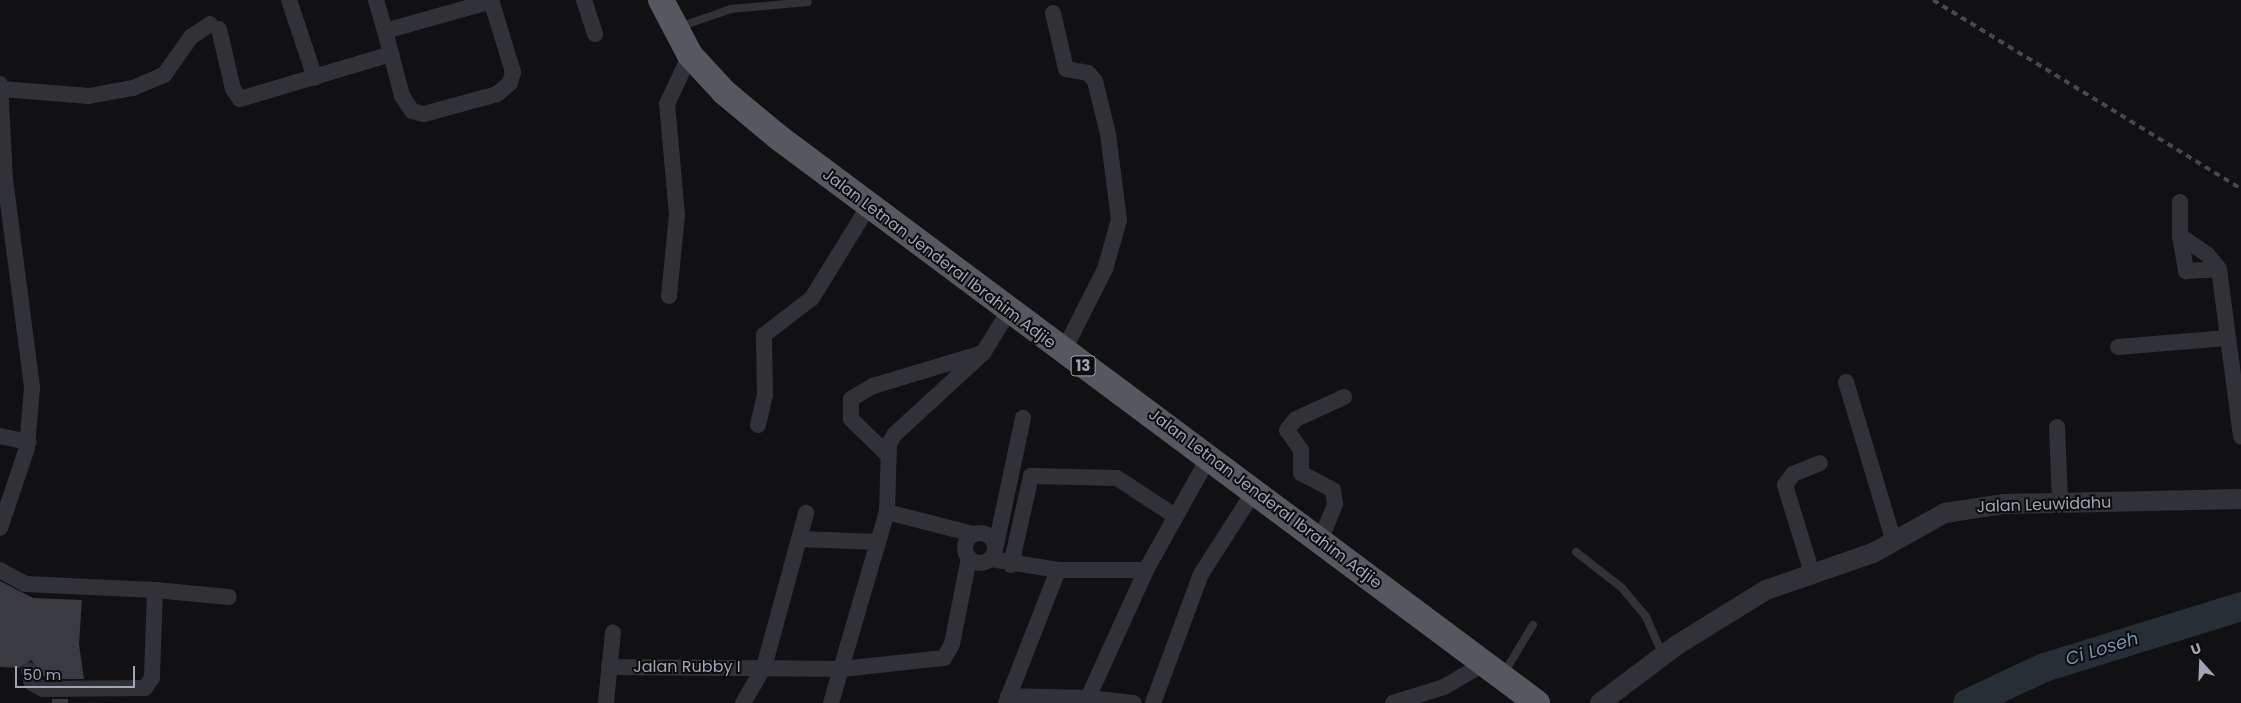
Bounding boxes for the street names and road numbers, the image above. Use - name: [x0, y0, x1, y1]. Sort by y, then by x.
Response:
- street label: Jalan Letnan Jenderal Ibrahim Adjie: [819, 165, 1059, 353]
- road number: 13: [1070, 354, 1096, 378]
- street label: Jalan Letnan Jenderal Ibrahim Adjie: [1145, 405, 1385, 593]
- street label: Jalan Leuwidahu: [1976, 493, 2112, 517]
- street label: Jalan Rubby I: [633, 657, 741, 677]

